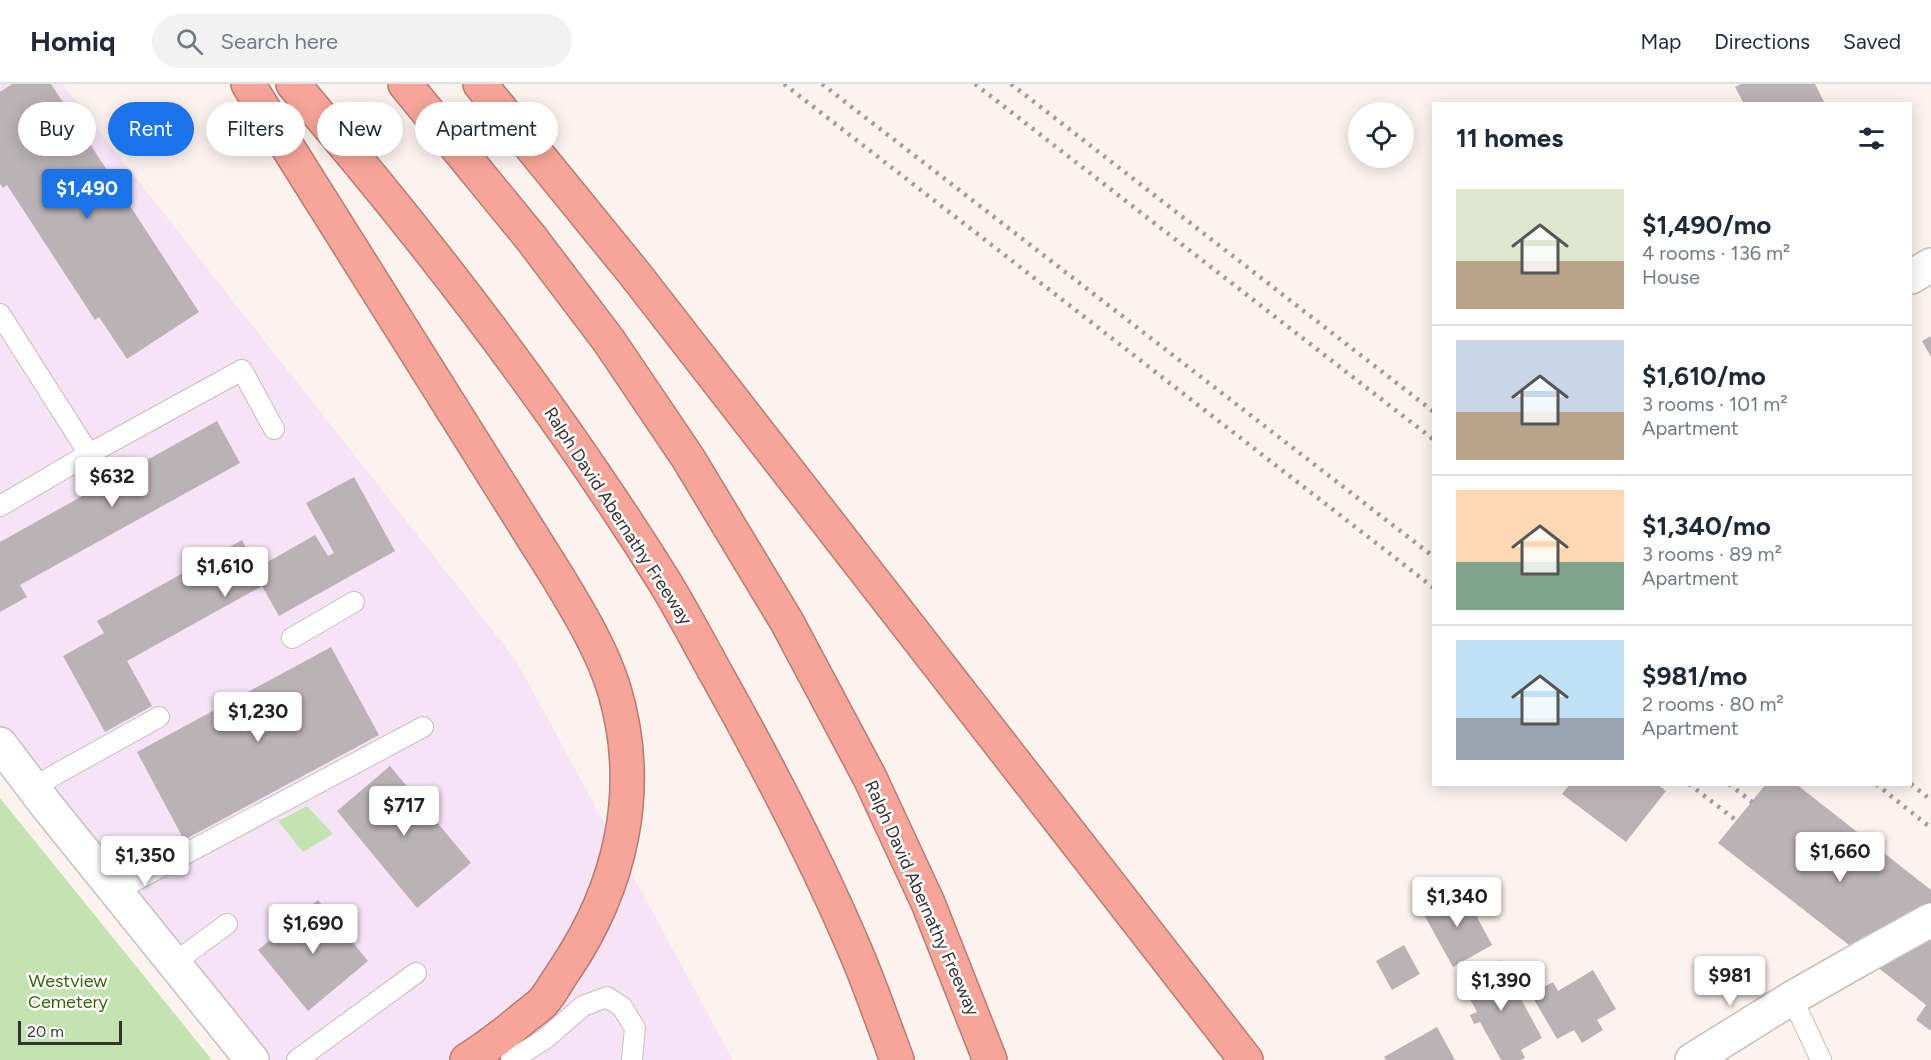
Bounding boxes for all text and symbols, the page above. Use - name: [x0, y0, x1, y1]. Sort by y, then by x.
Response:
- search box: [152, 14, 572, 68]
- text: Homiq: [30, 24, 116, 58]
- icon: search: [173, 25, 206, 58]
- text: Search here: [221, 28, 338, 55]
- text: Map: [1640, 29, 1681, 54]
- text: Directions: [1714, 29, 1810, 54]
- text: Saved: [1843, 29, 1901, 54]
- chip: Buy: [18, 102, 96, 156]
- chip: Rent: [108, 102, 194, 156]
- chip: Filters: [206, 102, 305, 156]
- chip: New: [317, 102, 403, 156]
- chip: Apartment: [415, 102, 558, 156]
- map controls: [1348, 102, 1414, 168]
- button: locate: [1348, 102, 1414, 168]
- text: 11 homes: [1456, 122, 1563, 154]
- icon: filters: [1855, 122, 1888, 155]
- pin: $1,490: [38, 169, 136, 220]
- text: $1,490: [56, 176, 118, 200]
- text: $1,490/mo: [1642, 209, 1771, 241]
- icon: home: [1504, 213, 1576, 285]
- text: 4 rooms · 136 m²: [1642, 241, 1790, 265]
- text: House: [1642, 265, 1700, 289]
- text: $1,610/mo: [1642, 360, 1766, 392]
- icon: home: [1504, 364, 1576, 436]
- text: 3 rooms · 101 m²: [1642, 392, 1788, 416]
- street label: Ralph David Abernathy Freeway: [539, 403, 697, 630]
- text: Apartment: [1642, 416, 1739, 440]
- pin: $632: [76, 457, 148, 508]
- text: $632: [89, 464, 135, 488]
- text: $1,340/mo: [1642, 510, 1771, 542]
- icon: home: [1504, 514, 1576, 586]
- text: 3 rooms · 89 m²: [1642, 542, 1782, 566]
- pin: $1,610: [176, 547, 274, 598]
- text: $1,610: [196, 554, 254, 578]
- text: Apartment: [1642, 566, 1739, 590]
- text: $981/mo: [1642, 660, 1747, 692]
- icon: home: [1504, 664, 1576, 736]
- pin: $1,230: [209, 692, 307, 743]
- text: 2 rooms · 80 m²: [1642, 692, 1784, 716]
- text: $1,230: [228, 699, 288, 723]
- text: Apartment: [1642, 716, 1739, 740]
- street label: Ralph David Abernathy Freeway: [860, 777, 984, 1020]
- pin: $717: [368, 786, 440, 837]
- text: $717: [383, 793, 425, 817]
- pin: $1,660: [1791, 832, 1889, 883]
- pin: $1,350: [96, 836, 194, 887]
- text: $1,660: [1810, 839, 1870, 863]
- text: $1,350: [115, 843, 175, 867]
- pin: $1,340: [1408, 877, 1506, 928]
- text: $1,340: [1426, 884, 1488, 908]
- pin: $1,690: [264, 904, 362, 955]
- text: $1,690: [283, 911, 343, 935]
- pin: $981: [1694, 956, 1766, 1007]
- pin: $1,390: [1452, 961, 1550, 1012]
- text: $981: [1708, 963, 1752, 987]
- text: $1,390: [1471, 968, 1531, 992]
- park label: Westview Cemetery: [28, 970, 109, 1013]
- scale bar: [18, 1018, 122, 1046]
- text: 20 m: [27, 1022, 64, 1041]

